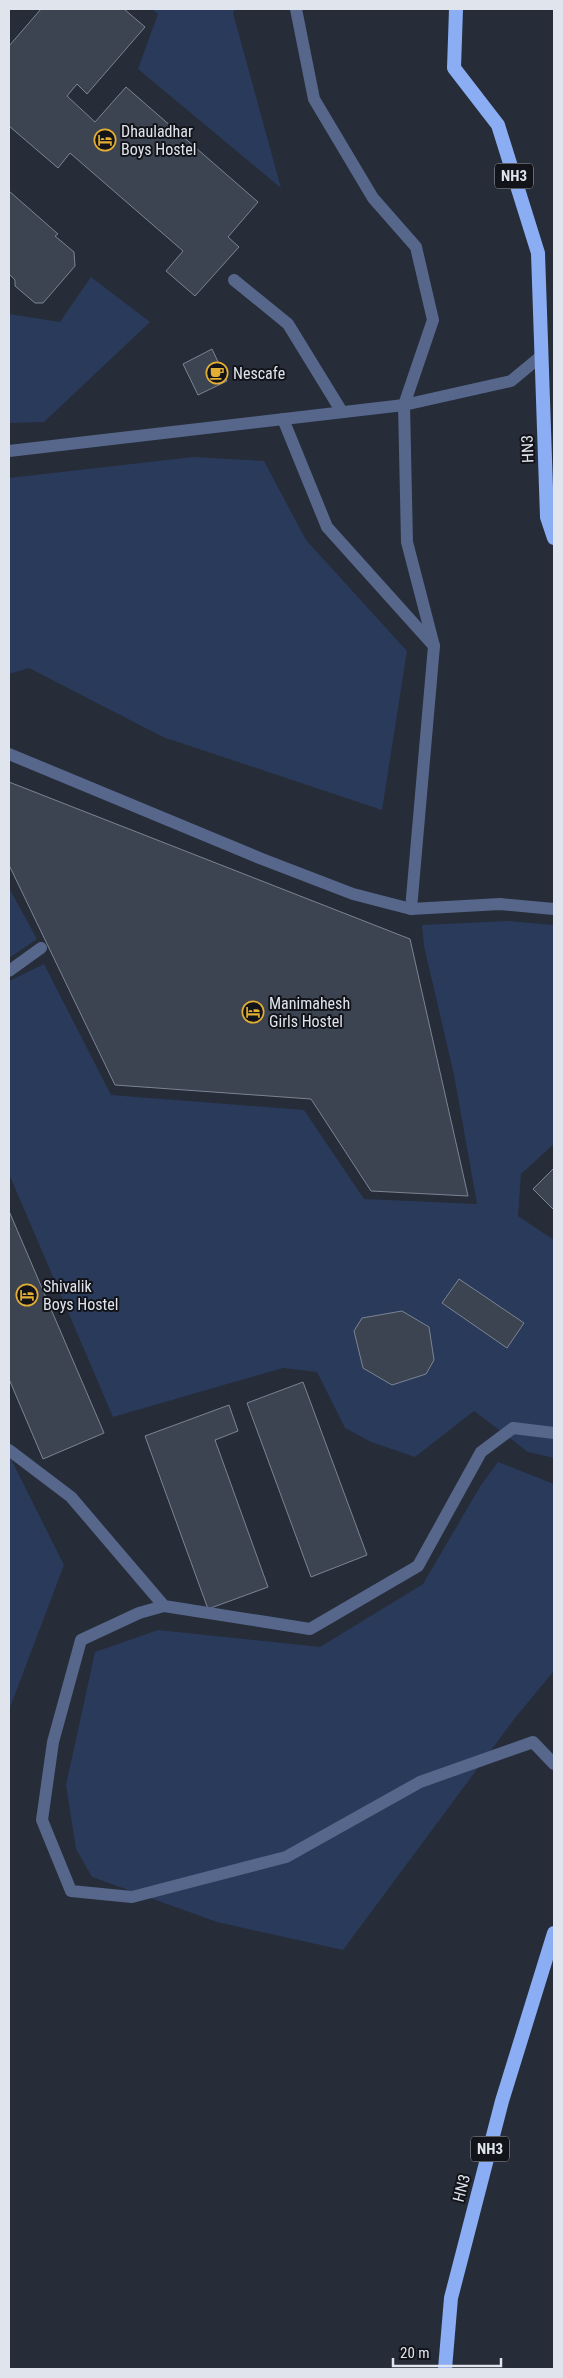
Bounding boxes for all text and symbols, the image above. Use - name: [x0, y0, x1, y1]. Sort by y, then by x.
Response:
- place label: Dhauladhar Boys Hostel: [121, 122, 196, 159]
- hotel icon: Dhauladhar Boys Hostel: [93, 128, 117, 152]
- road number: NH3: [495, 164, 533, 188]
- cafe icon: Nescafe: [205, 361, 229, 385]
- place label: Nescafe: [233, 364, 285, 383]
- street label: HN3: [518, 435, 537, 463]
- place label: Manimahesh Girls Hostel: [269, 994, 350, 1031]
- hotel icon: Manimahesh Girls Hostel: [241, 1000, 265, 1024]
- place label: Shivalik Boys Hostel: [43, 1277, 118, 1314]
- hotel icon: Shivalik Boys Hostel: [15, 1283, 39, 1307]
- road number: NH3: [471, 2136, 509, 2162]
- street label: HN3: [449, 2172, 474, 2204]
- scale bar: [393, 2336, 500, 2368]
- text: 20 m: [400, 2344, 430, 2362]

